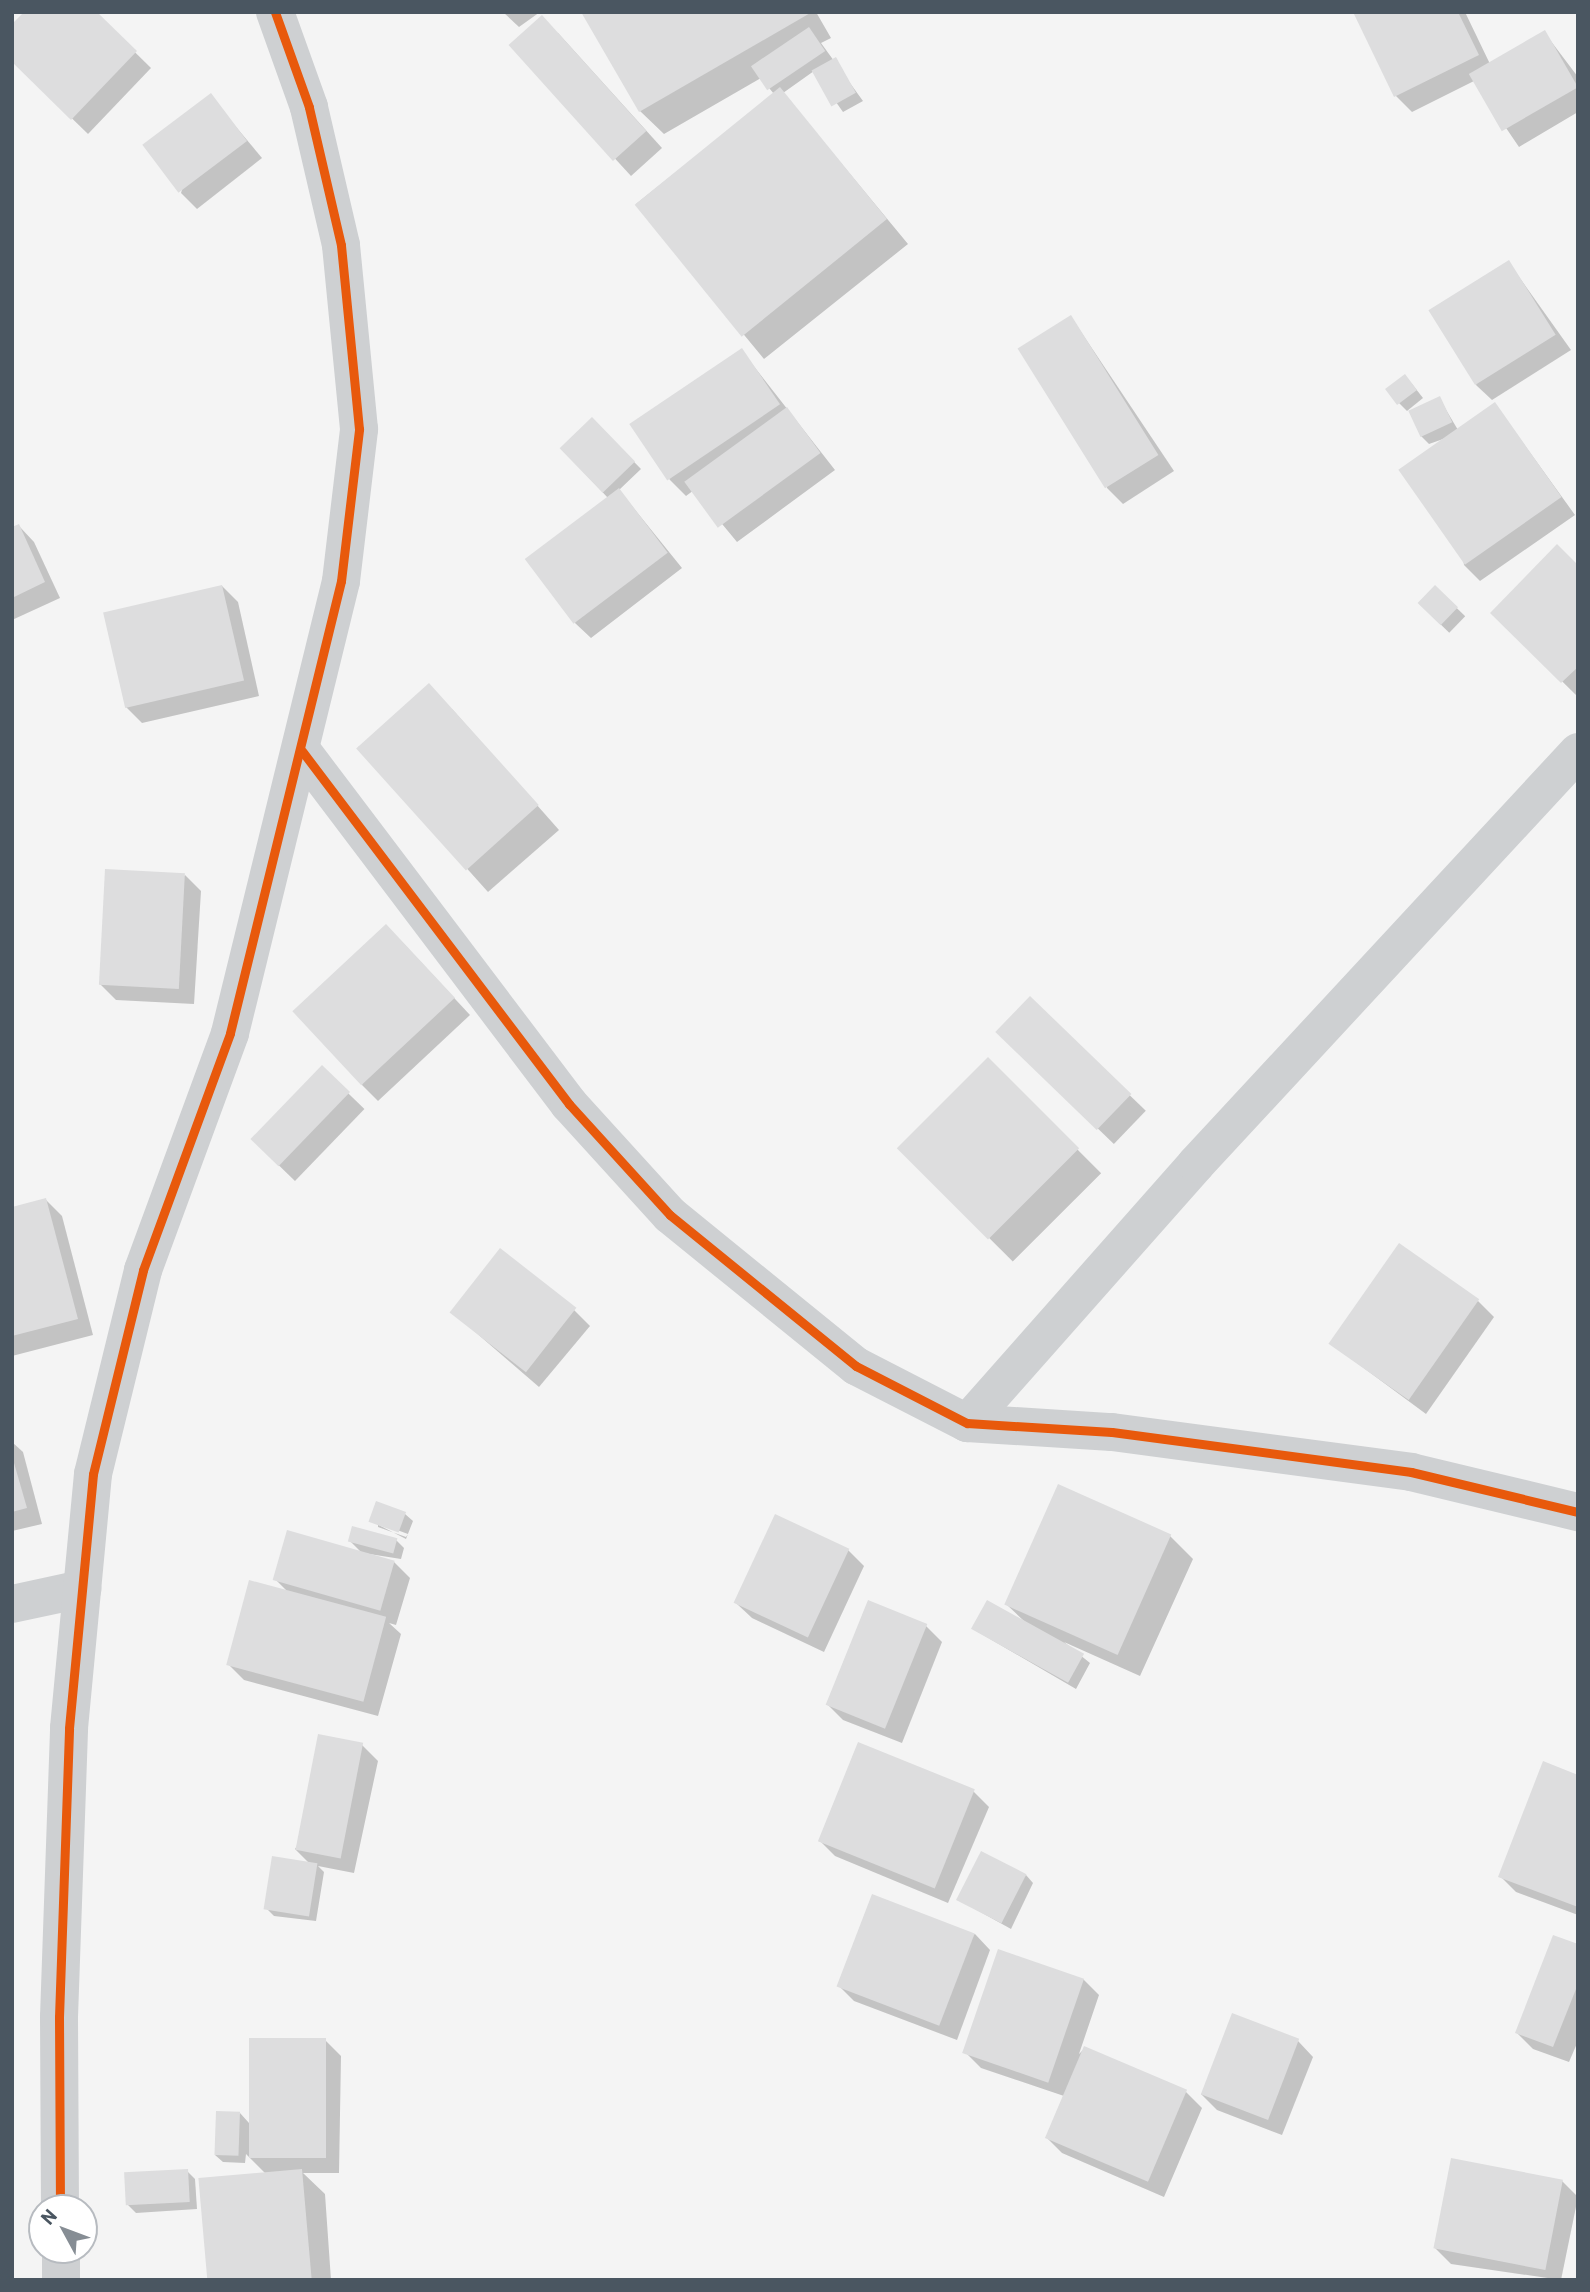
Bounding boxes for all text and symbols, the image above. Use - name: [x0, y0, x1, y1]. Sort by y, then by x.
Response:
- north arrow: [28, 2194, 98, 2264]
- text: N: [35, 2204, 61, 2229]

